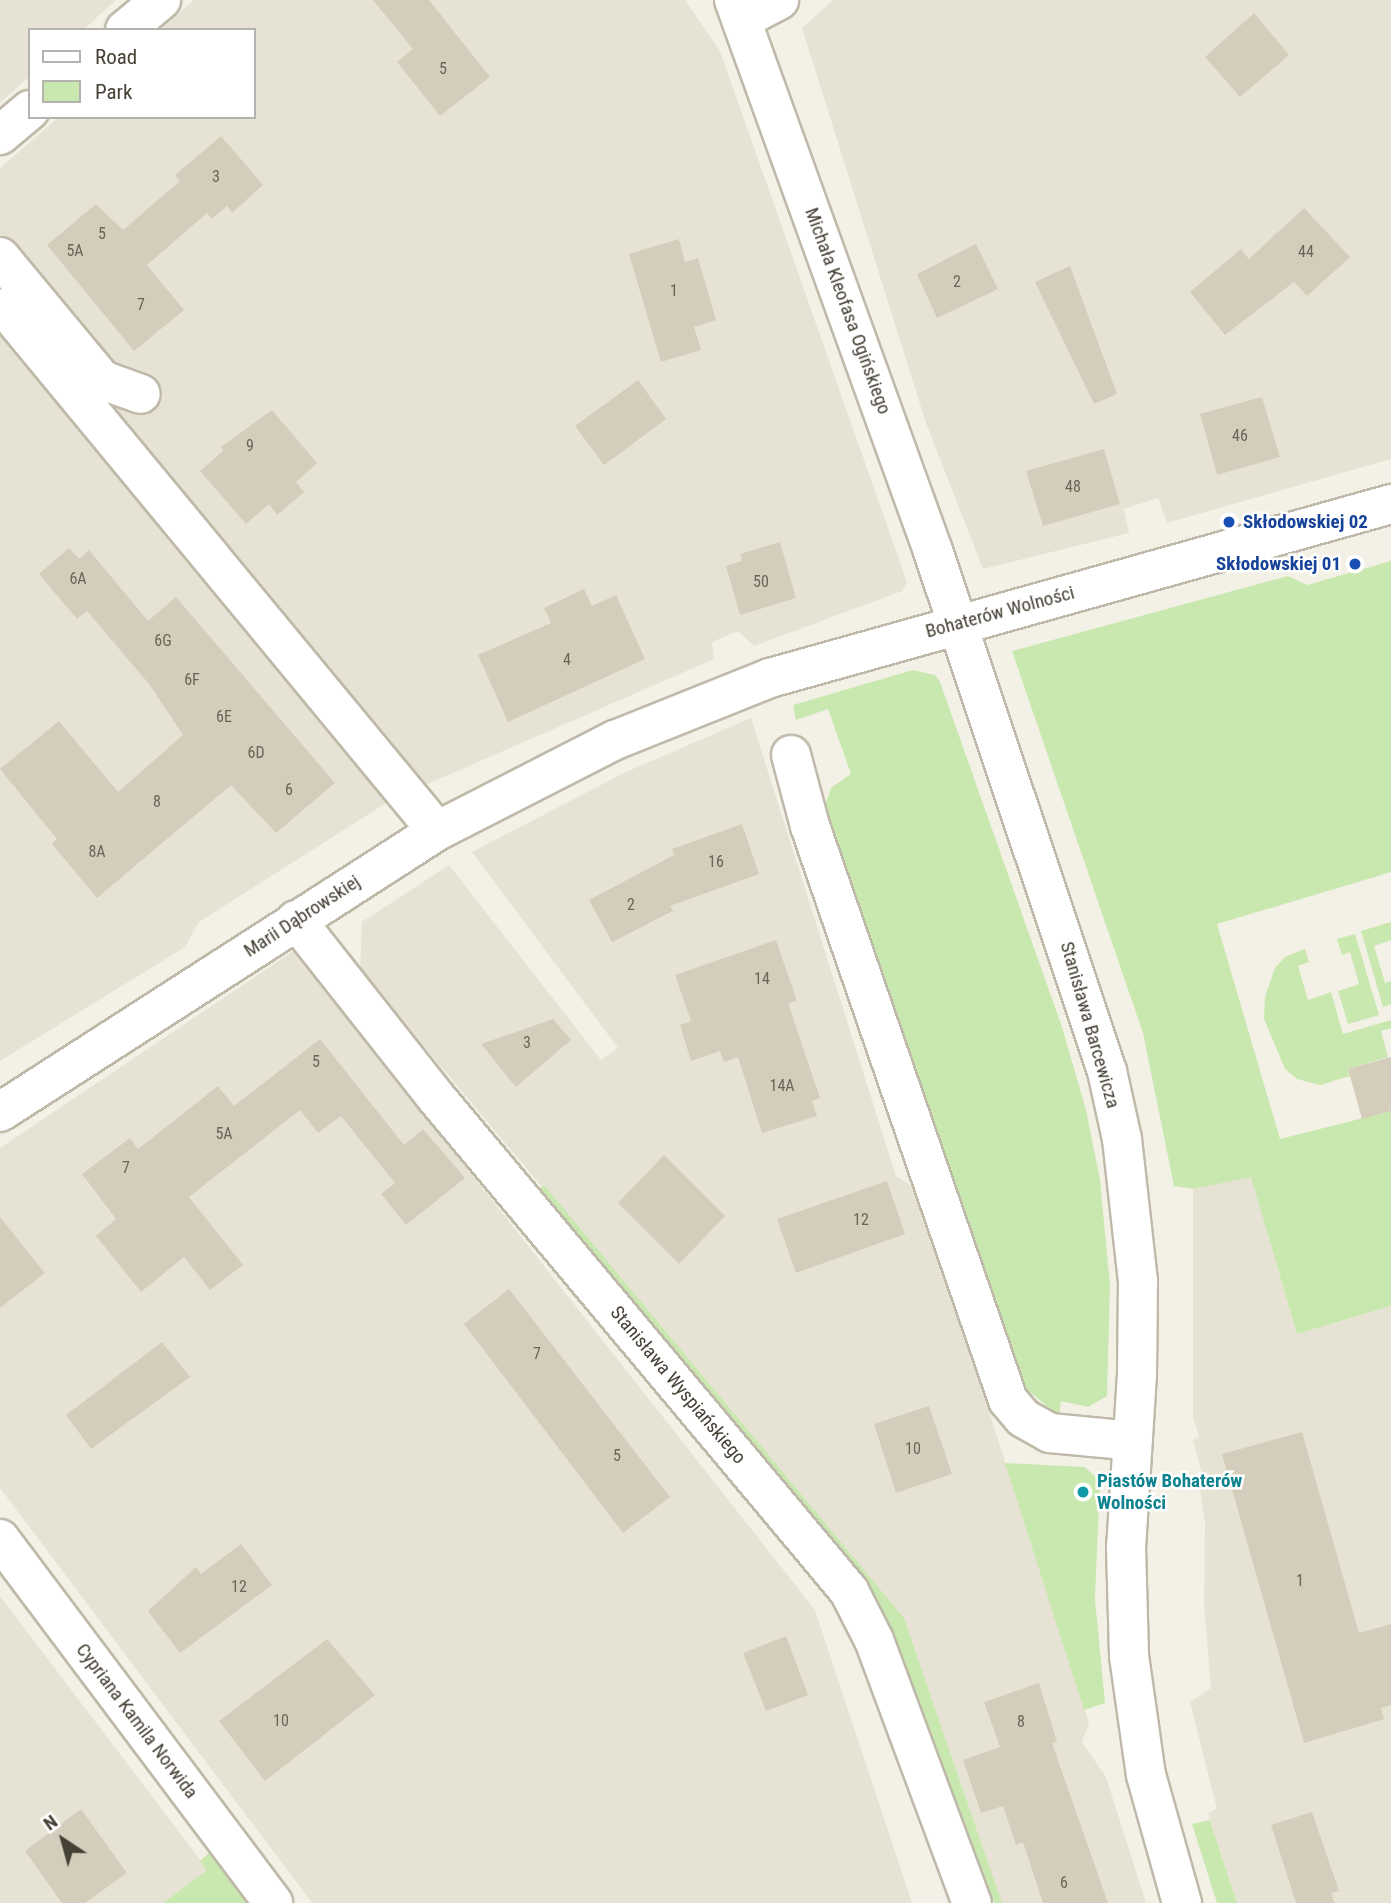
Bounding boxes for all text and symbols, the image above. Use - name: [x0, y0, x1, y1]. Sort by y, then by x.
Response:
- legend: [28, 28, 256, 119]
- text: Road: [95, 45, 137, 69]
- house number: 5: [439, 59, 447, 79]
- text: Park: [95, 80, 132, 104]
- house number: 3: [212, 167, 220, 187]
- street label: Michała Kleofasa Ogińskiego: [800, 205, 896, 417]
- house number: 5: [98, 224, 106, 244]
- house number: 5A: [66, 241, 84, 261]
- house number: 44: [1298, 242, 1314, 262]
- house number: 2: [953, 272, 961, 292]
- house number: 1: [670, 281, 678, 301]
- house number: 7: [137, 295, 145, 315]
- house number: 46: [1232, 426, 1248, 446]
- house number: 9: [246, 436, 254, 456]
- house number: 48: [1065, 477, 1081, 497]
- place label: Skłodowskiej 02: [1243, 511, 1368, 533]
- marker: Skłodowskiej 02: [1221, 514, 1237, 530]
- place label: Skłodowskiej 01: [1216, 553, 1341, 575]
- marker: Skłodowskiej 01: [1347, 556, 1363, 572]
- house number: 6A: [69, 569, 87, 589]
- house number: 50: [753, 572, 769, 592]
- street label: Bohaterów Wolności: [923, 581, 1077, 643]
- house number: 6G: [154, 631, 172, 651]
- house number: 4: [563, 650, 571, 670]
- house number: 6F: [184, 670, 200, 690]
- house number: 6E: [216, 707, 232, 727]
- house number: 6D: [247, 743, 265, 763]
- house number: 6: [285, 780, 293, 800]
- house number: 8: [153, 792, 161, 812]
- house number: 8A: [88, 842, 106, 862]
- house number: 16: [708, 852, 724, 872]
- street label: Marii Dąbrowskiej: [240, 870, 364, 962]
- house number: 2: [627, 895, 635, 915]
- street label: Stanisława Barcewicza: [1055, 939, 1125, 1111]
- house number: 14: [754, 969, 770, 989]
- house number: 3: [523, 1033, 531, 1053]
- house number: 5: [312, 1052, 320, 1072]
- house number: 14A: [769, 1076, 795, 1096]
- house number: 5A: [215, 1124, 233, 1144]
- house number: 7: [122, 1158, 130, 1178]
- house number: 12: [853, 1210, 869, 1230]
- street label: Stanisława Wyspiańskiego: [605, 1301, 751, 1469]
- house number: 7: [533, 1344, 541, 1364]
- house number: 10: [905, 1439, 921, 1459]
- house number: 5: [613, 1446, 621, 1466]
- place label: Piastów Bohaterów Wolności: [1097, 1470, 1242, 1514]
- marker: Piastów Bohaterów Wolności: [1075, 1484, 1091, 1500]
- house number: 1: [1296, 1571, 1304, 1591]
- house number: 12: [231, 1577, 247, 1597]
- street label: Cypriana Kamila Norwida: [71, 1639, 203, 1803]
- house number: 10: [273, 1711, 289, 1731]
- house number: 8: [1017, 1712, 1025, 1732]
- north arrow: [28, 1805, 98, 1875]
- text: N: [39, 1810, 62, 1835]
- house number: 6: [1060, 1873, 1068, 1893]

